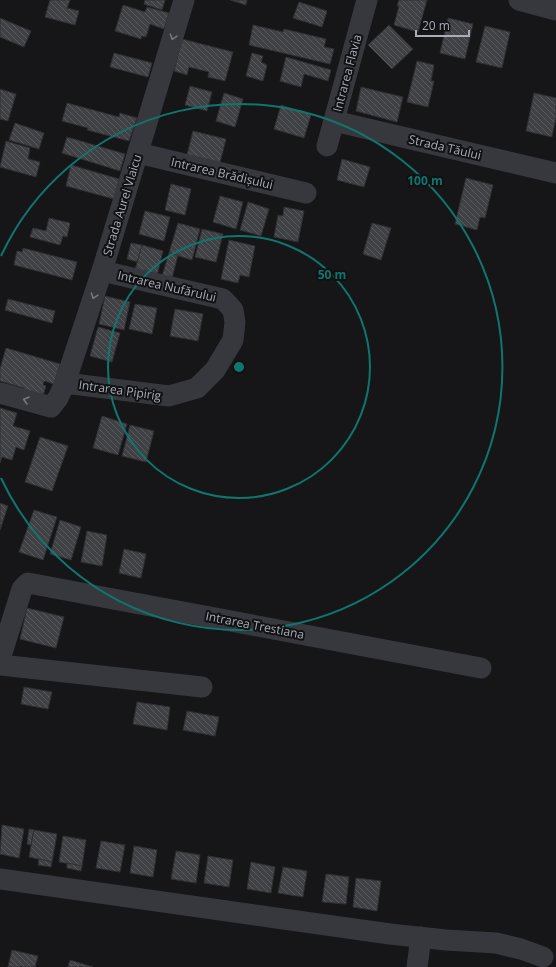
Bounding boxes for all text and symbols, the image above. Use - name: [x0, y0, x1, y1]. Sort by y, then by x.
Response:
- scale bar: [416, 12, 469, 38]
- text: 20 m: [422, 17, 450, 34]
- street label: Intrarea Flavia: [328, 32, 366, 114]
- one-way arrow: [169, 34, 178, 41]
- street label: Strada Tăului: [407, 130, 483, 164]
- street label: Strada Aurel Vlaicu: [98, 152, 146, 258]
- street label: Intrarea Brădișului: [169, 153, 275, 193]
- text: 100 m: [407, 172, 443, 189]
- street label: Intrarea Nufărului: [116, 266, 218, 306]
- text: 50 m: [318, 266, 346, 283]
- one-way arrow: [90, 292, 98, 299]
- centre of rings: [232, 360, 246, 374]
- street label: Intrarea Pipirig: [78, 376, 163, 404]
- one-way arrow: [22, 396, 29, 405]
- street label: Intrarea Trestiana: [204, 607, 306, 643]

